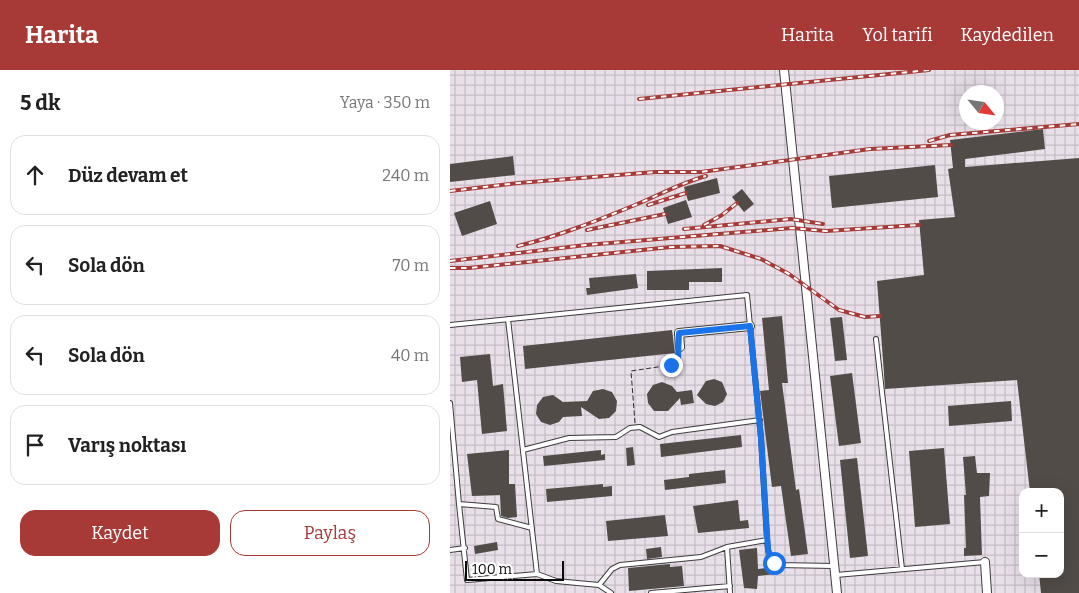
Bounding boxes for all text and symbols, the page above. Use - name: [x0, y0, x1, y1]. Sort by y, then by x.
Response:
- text: Harita: [25, 21, 99, 49]
- text: Harita: [781, 24, 834, 46]
- text: Yol tarifi: [862, 24, 933, 46]
- text: Kaydedilen: [961, 24, 1054, 46]
- north arrow: [959, 85, 1004, 130]
- text: 5 dk: [20, 90, 60, 116]
- text: Yaya · 350 m: [340, 93, 430, 112]
- icon: ahead: [21, 161, 49, 189]
- text: Düz devam et: [68, 164, 188, 187]
- text: 240 m: [382, 166, 429, 185]
- icon: left: [21, 251, 49, 279]
- text: Sola dön: [68, 254, 145, 277]
- text: 70 m: [393, 256, 429, 275]
- icon: left: [21, 341, 49, 369]
- text: Sola dön: [68, 344, 145, 367]
- text: 40 m: [391, 346, 429, 365]
- route end: [660, 354, 683, 377]
- icon: arrive: [21, 431, 49, 459]
- text: Varış noktası: [68, 434, 186, 457]
- map controls: [1019, 488, 1064, 578]
- button: +: [1019, 488, 1064, 533]
- button: Kaydet: [20, 510, 220, 556]
- button: Paylaş: [230, 510, 430, 556]
- button: −: [1019, 533, 1064, 578]
- route start: [763, 552, 786, 575]
- scale bar: [465, 558, 564, 581]
- text: 100 m: [472, 561, 512, 578]

